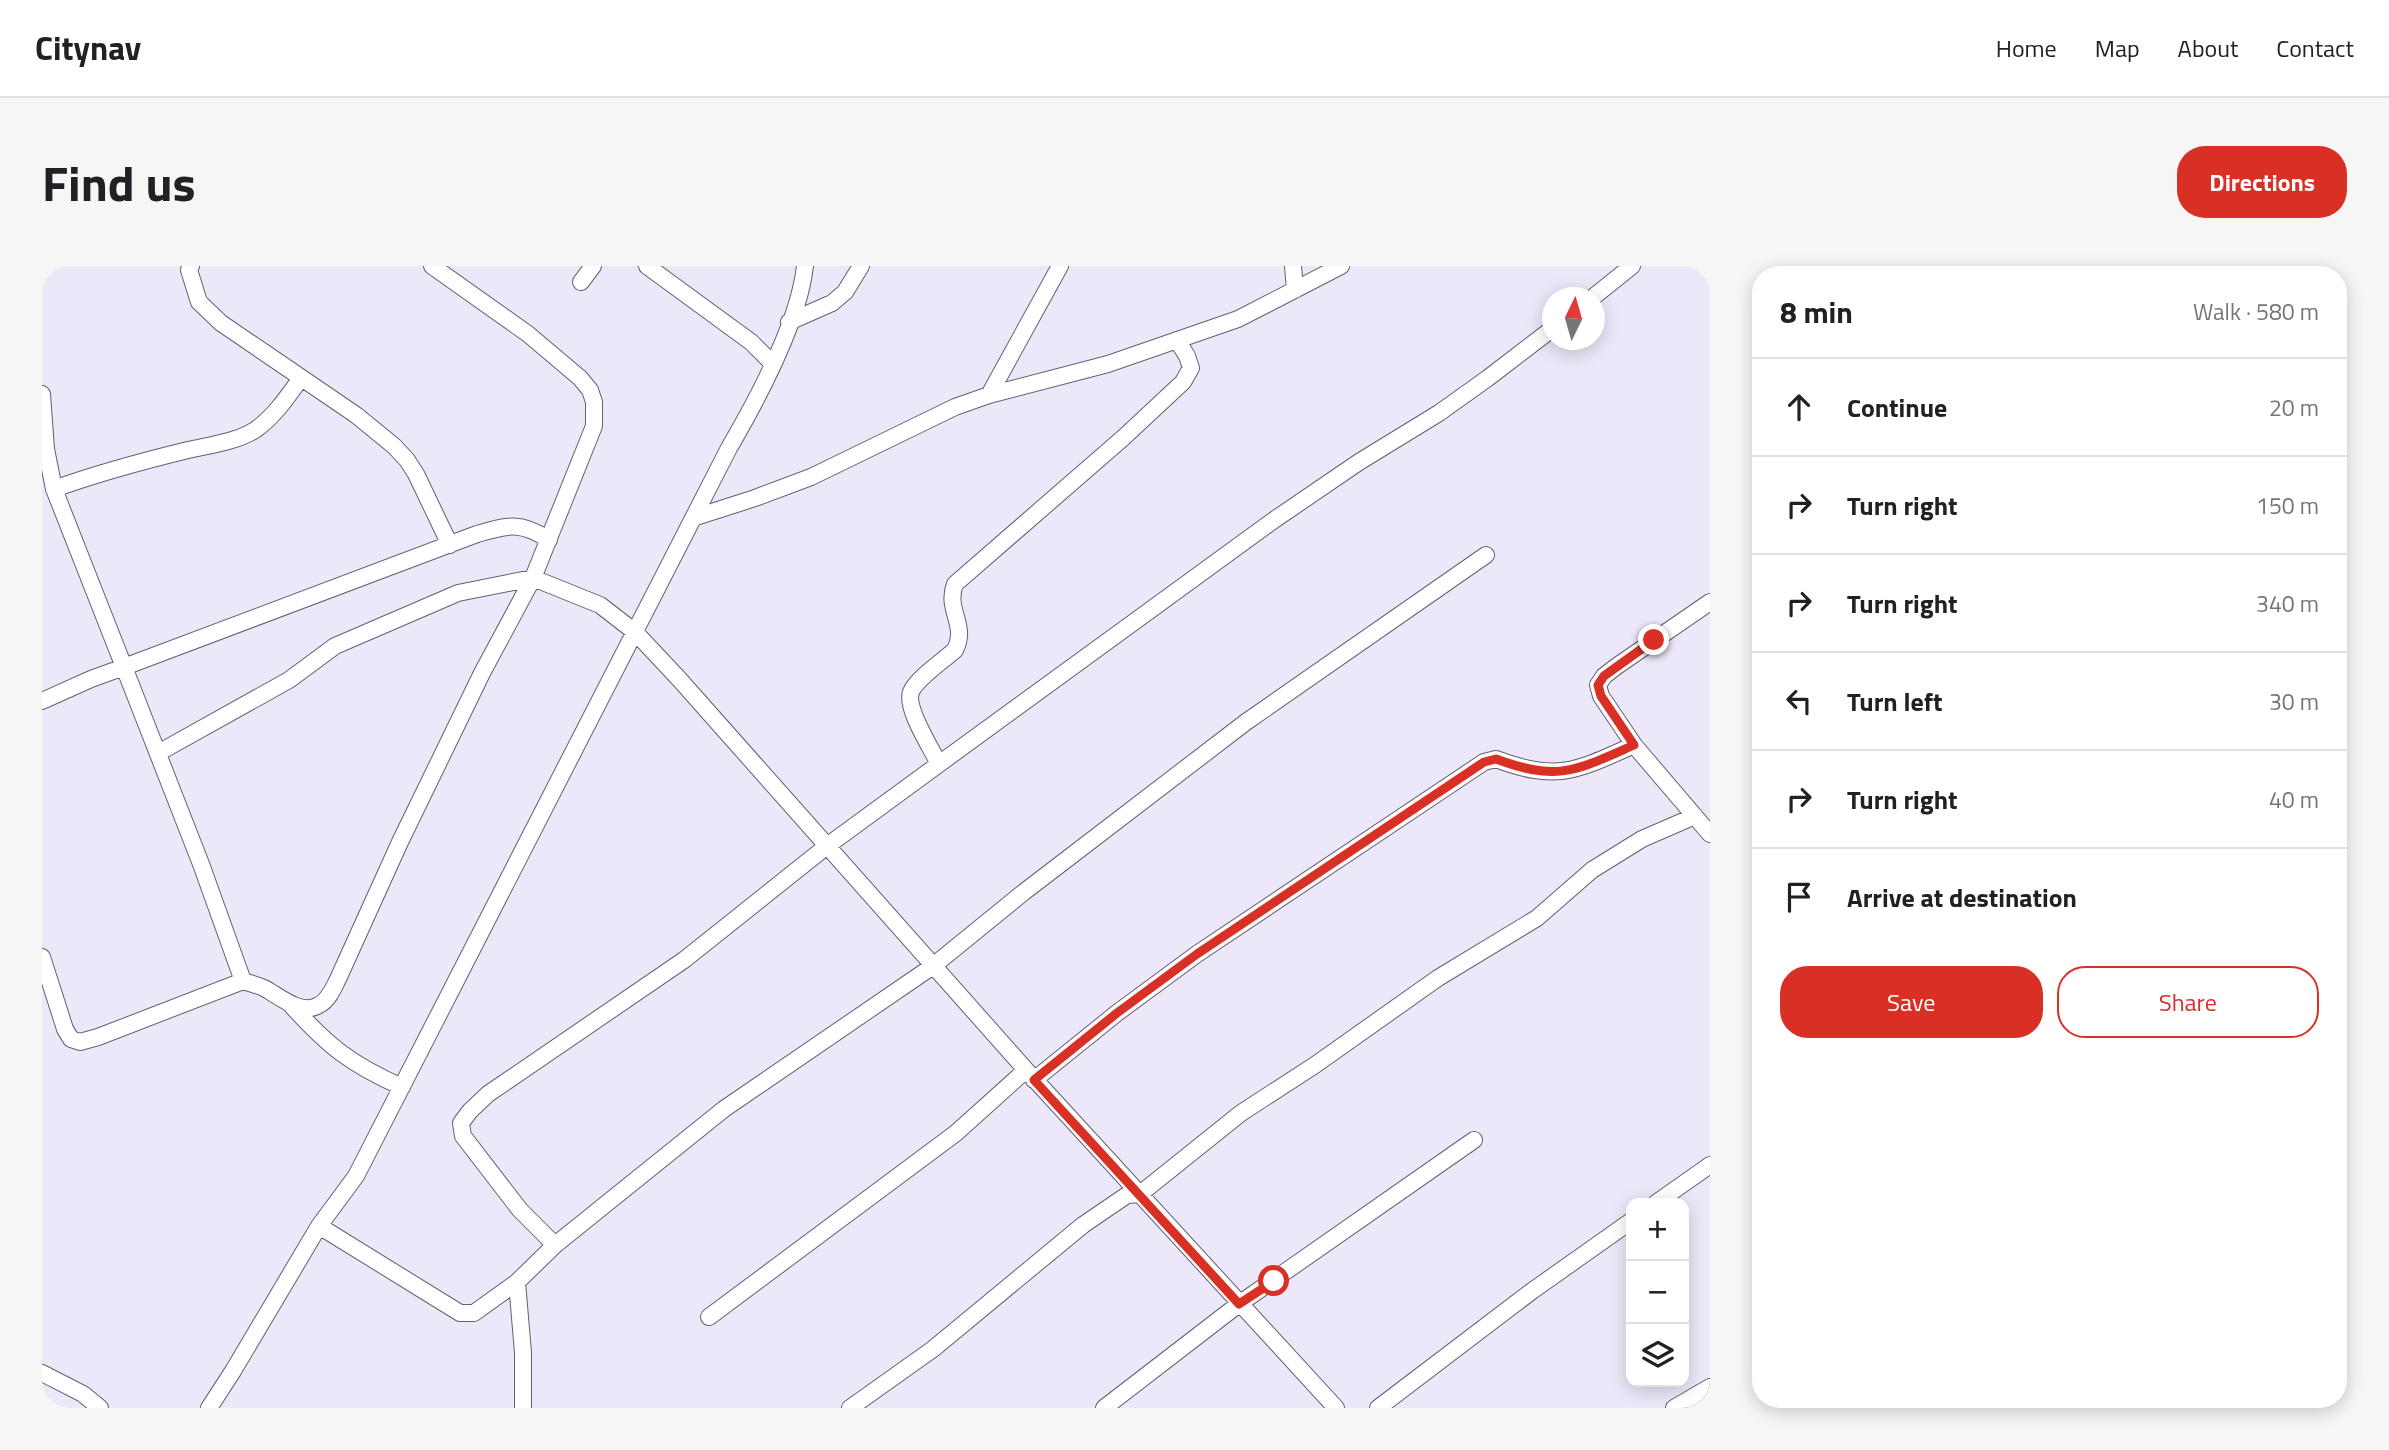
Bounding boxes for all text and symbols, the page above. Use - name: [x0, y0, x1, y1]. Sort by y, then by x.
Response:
- text: Citynav: [35, 23, 141, 73]
- text: Home: [1996, 30, 2057, 66]
- text: Map: [2095, 30, 2140, 66]
- text: About: [2178, 30, 2238, 66]
- text: Contact: [2276, 30, 2354, 66]
- text: Find us: [42, 145, 196, 220]
- button: Directions: [2177, 146, 2347, 218]
- north arrow: [1542, 287, 1605, 350]
- text: 8 min: [1780, 289, 1853, 335]
- text: Walk · 580 m: [2193, 294, 2319, 329]
- icon: ahead: [1780, 388, 1818, 426]
- text: Continue: [1847, 388, 1947, 427]
- text: 20 m: [2269, 390, 2319, 425]
- icon: right: [1780, 486, 1818, 524]
- text: Turn right: [1847, 486, 1958, 525]
- text: 150 m: [2256, 488, 2319, 523]
- icon: right: [1780, 584, 1818, 622]
- text: Turn right: [1847, 584, 1958, 623]
- text: 340 m: [2256, 586, 2319, 621]
- route end: [1638, 624, 1669, 655]
- icon: left: [1780, 682, 1818, 720]
- text: Turn left: [1847, 682, 1942, 721]
- text: 30 m: [2269, 684, 2319, 719]
- icon: right: [1780, 780, 1818, 818]
- text: Turn right: [1847, 780, 1958, 819]
- text: 40 m: [2269, 782, 2319, 817]
- icon: arrive: [1780, 878, 1818, 916]
- text: Arrive at destination: [1847, 878, 2077, 917]
- button: Save: [1780, 966, 2043, 1038]
- button: Share: [2057, 966, 2319, 1038]
- map controls: [1626, 1198, 1689, 1387]
- button: +: [1626, 1198, 1689, 1261]
- button: −: [1626, 1261, 1689, 1324]
- route start: [1258, 1265, 1289, 1296]
- button: layers: [1626, 1324, 1689, 1387]

